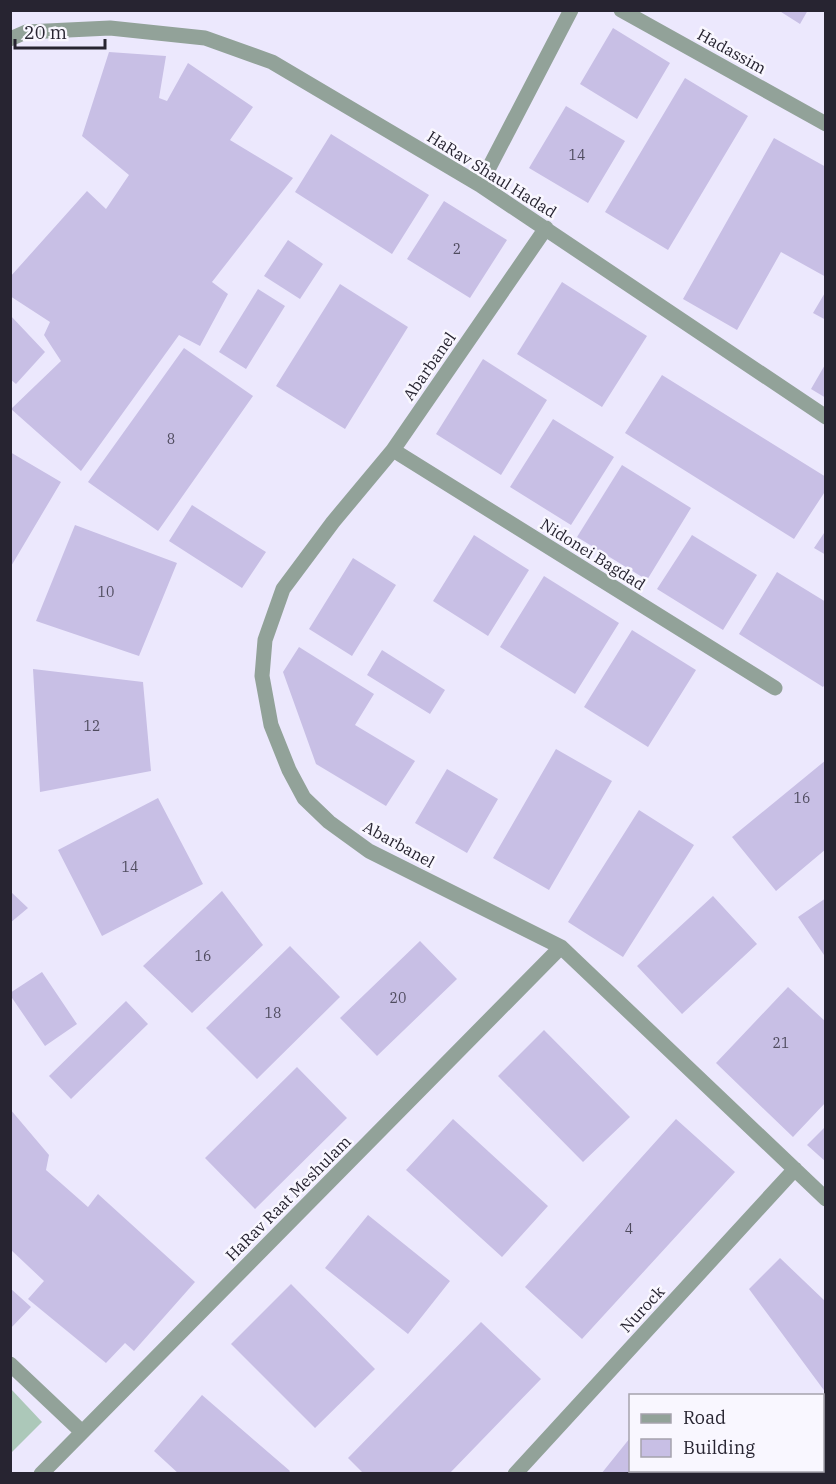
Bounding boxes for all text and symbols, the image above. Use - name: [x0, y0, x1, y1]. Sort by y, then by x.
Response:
- scale bar: [15, 12, 105, 50]
- text: 20 m: [24, 21, 67, 44]
- street label: Hadassim: [694, 24, 770, 78]
- street label: HaRav Shaul Hadad: [424, 126, 561, 222]
- house number: 14: [569, 146, 585, 164]
- house number: 2: [453, 240, 461, 258]
- street label: Abarbanel: [398, 328, 460, 404]
- house number: 8: [167, 430, 175, 448]
- street label: Nidonei Bagdad: [537, 514, 649, 594]
- house number: 10: [98, 583, 114, 601]
- house number: 12: [84, 717, 100, 735]
- house number: 16: [794, 789, 810, 807]
- street label: Abarbanel: [360, 816, 438, 872]
- house number: 14: [122, 858, 138, 876]
- house number: 16: [195, 947, 211, 965]
- house number: 20: [390, 989, 406, 1007]
- house number: 18: [265, 1004, 281, 1022]
- house number: 21: [773, 1034, 789, 1052]
- street label: HaRav Raat Meshulam: [221, 1131, 355, 1265]
- house number: 4: [625, 1220, 633, 1238]
- street label: Nurock: [616, 1281, 669, 1336]
- legend: [629, 1394, 824, 1472]
- text: Road: [683, 1406, 726, 1429]
- text: Building: [683, 1436, 755, 1459]

